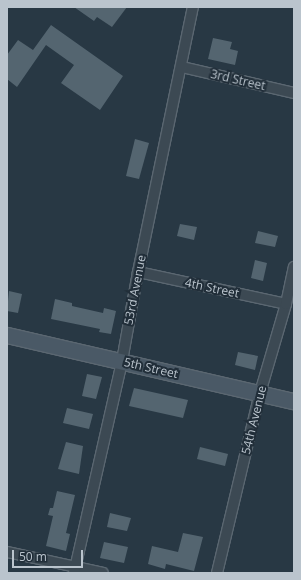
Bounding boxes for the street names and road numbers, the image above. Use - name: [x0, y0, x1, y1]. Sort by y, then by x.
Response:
- street label: 3rd Street: [209, 67, 267, 93]
- street label: 53rd Avenue: [121, 254, 149, 326]
- street label: 4th Street: [184, 275, 240, 301]
- street label: 5th Street: [123, 355, 179, 381]
- street label: 54th Avenue: [239, 384, 269, 456]

